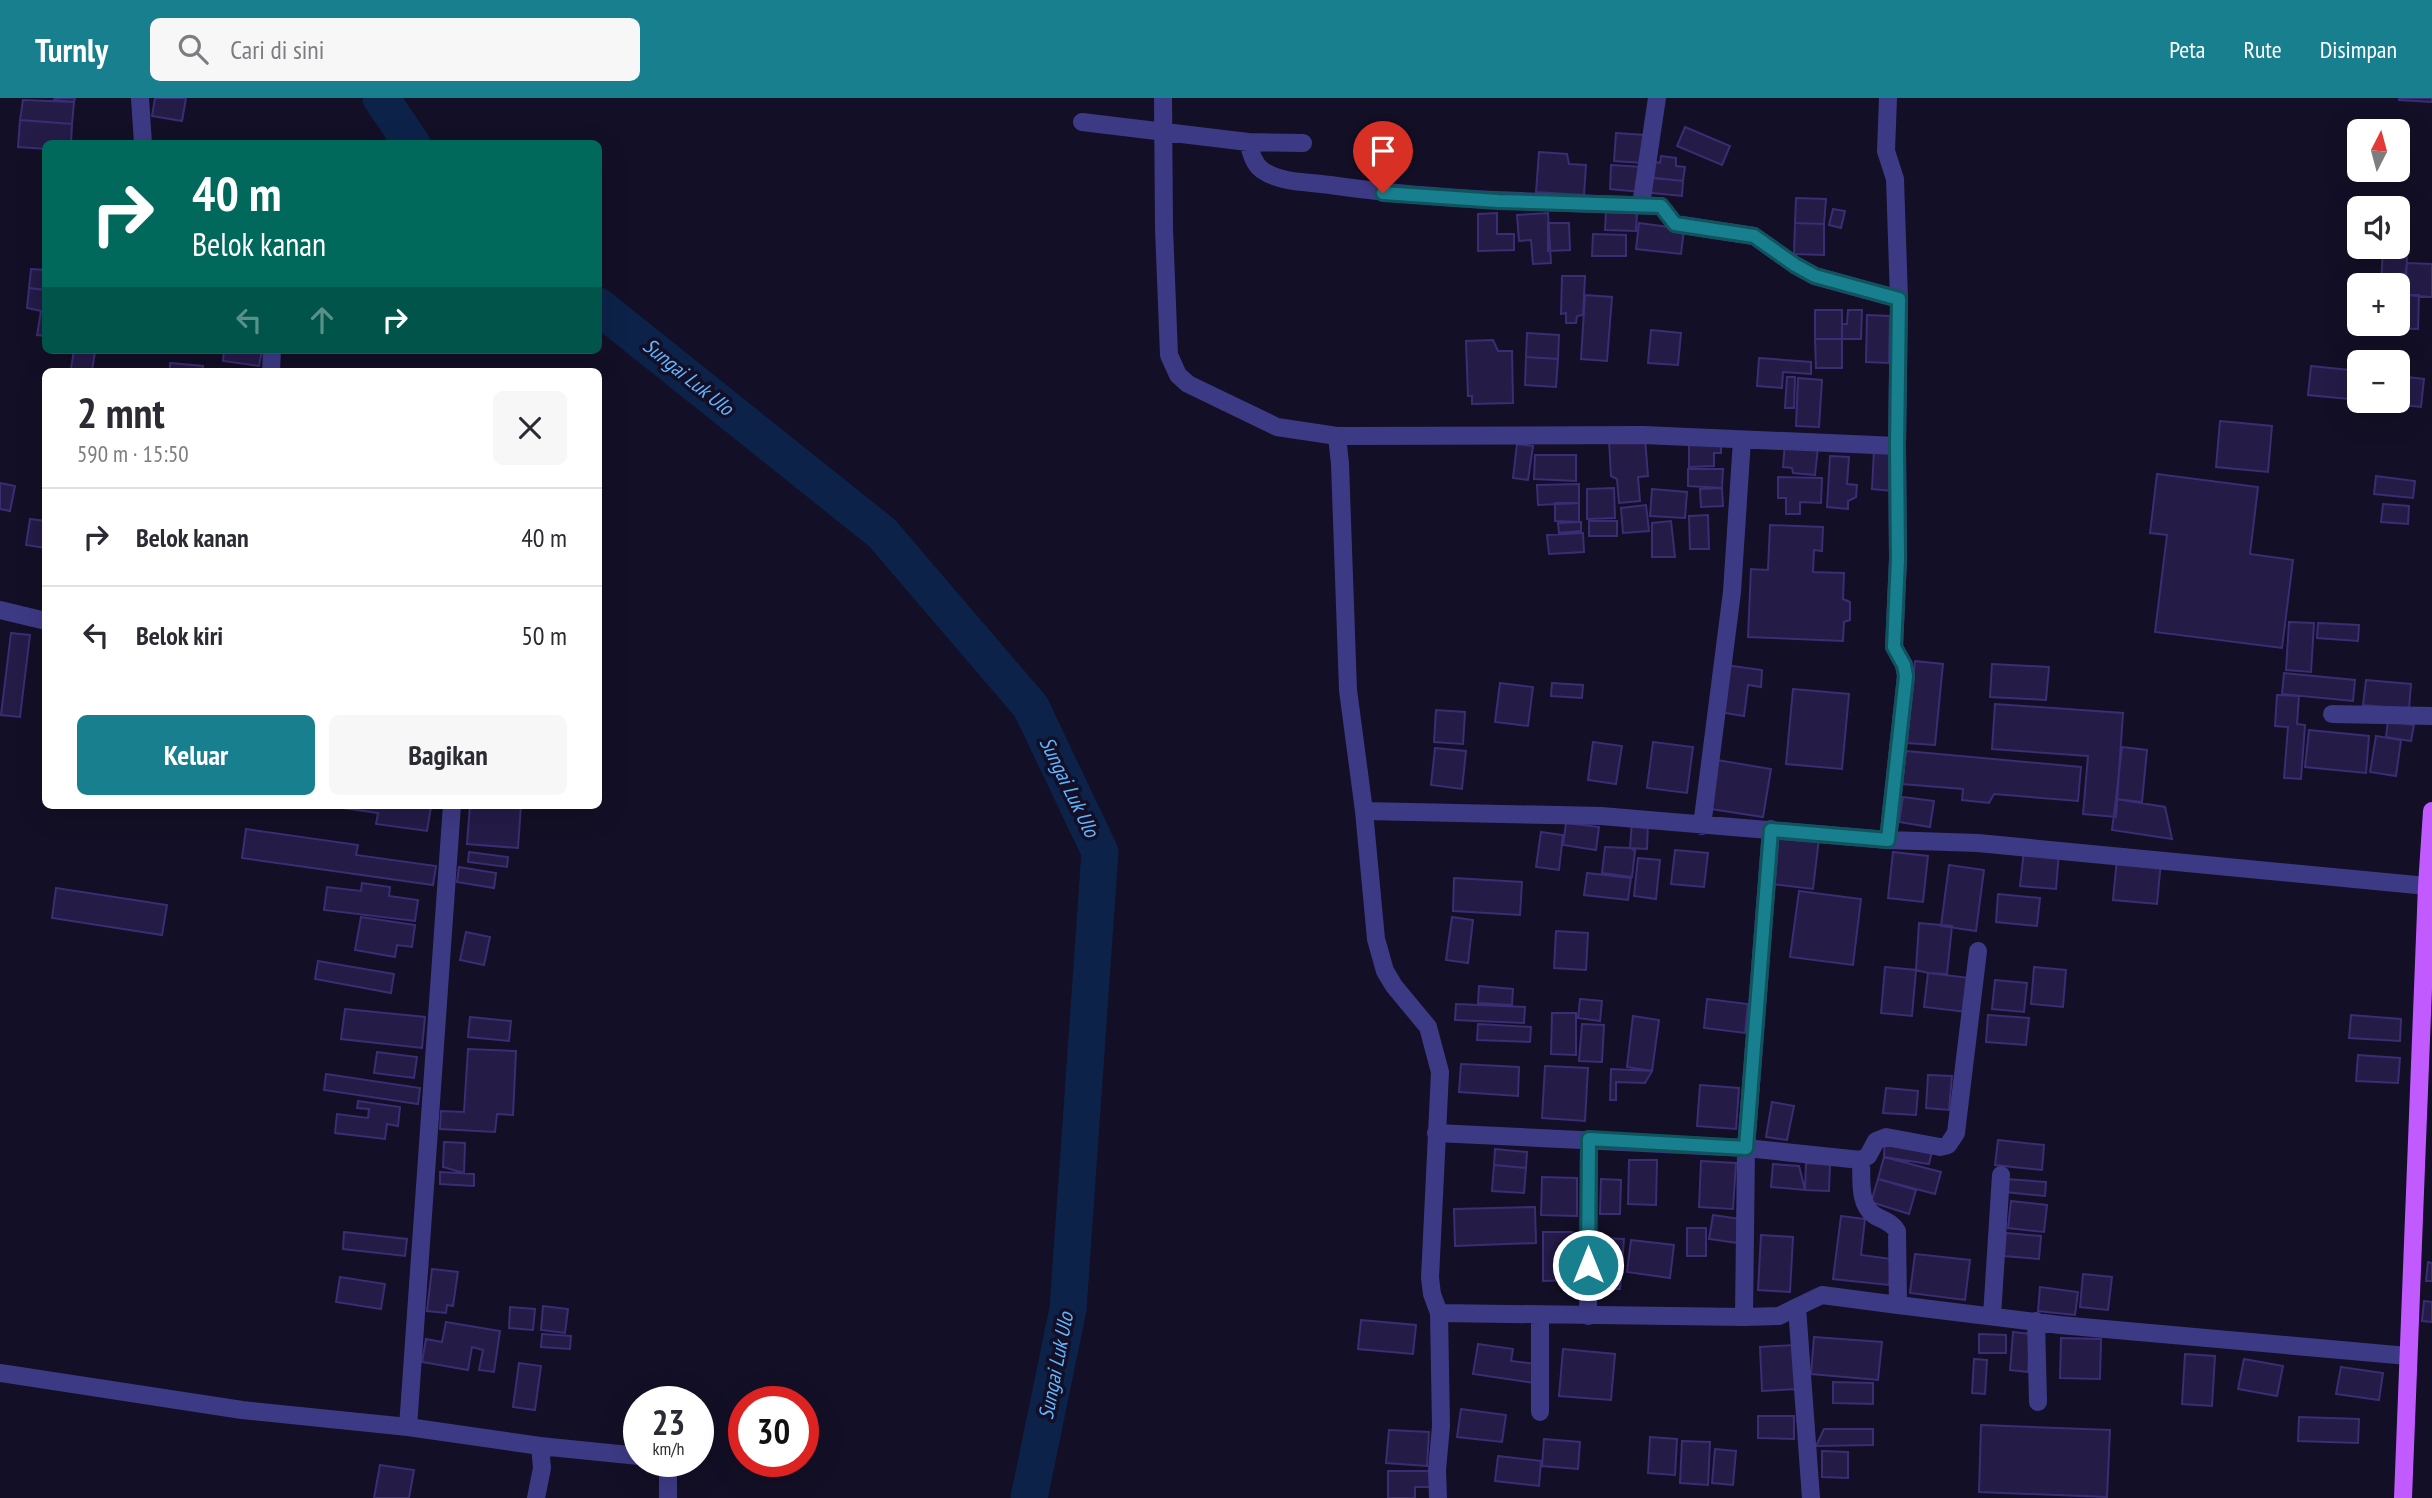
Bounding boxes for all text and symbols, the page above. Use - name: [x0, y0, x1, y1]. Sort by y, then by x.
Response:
- search box: [150, 18, 640, 81]
- text: Turnly: [35, 28, 108, 71]
- icon: search: [174, 30, 212, 68]
- text: Cari di sini: [230, 33, 324, 66]
- text: Peta: [2169, 34, 2205, 65]
- text: Rute: [2243, 34, 2282, 65]
- text: Disimpan: [2320, 34, 2397, 65]
- north arrow: [2347, 119, 2410, 182]
- map controls: [2347, 119, 2410, 413]
- pin: [1353, 121, 1413, 193]
- icon: arrive: [1364, 132, 1402, 170]
- text: 40 m: [192, 161, 281, 225]
- icon: right: [77, 168, 168, 259]
- button: sound: [2347, 196, 2410, 259]
- text: Belok kanan: [192, 223, 326, 265]
- button: +: [2347, 273, 2410, 336]
- icon: left: [230, 301, 268, 339]
- icon: ahead: [303, 301, 341, 339]
- icon: right: [376, 301, 414, 339]
- water label: Sungai Luk Ulo: [638, 332, 740, 422]
- button: −: [2347, 350, 2410, 413]
- text: 2 mnt: [77, 385, 165, 440]
- button: close: [493, 391, 567, 465]
- text: 590 m · 15:50: [77, 439, 189, 468]
- icon: right: [77, 518, 115, 556]
- text: Belok kanan: [136, 521, 249, 554]
- text: 40 m: [521, 521, 567, 554]
- icon: left: [77, 616, 115, 654]
- text: Belok kiri: [136, 619, 223, 652]
- text: 50 m: [521, 619, 567, 652]
- button: Keluar: [77, 715, 315, 795]
- button: Bagikan: [329, 715, 567, 795]
- water label: Sungai Luk Ulo: [1034, 732, 1106, 843]
- position arrow: [1551, 1228, 1625, 1302]
- water label: Sungai Luk Ulo: [1032, 1308, 1079, 1422]
- speed limit sign: 30: [728, 1386, 819, 1477]
- text: 23: [652, 1399, 685, 1445]
- text: km/h: [653, 1437, 684, 1460]

